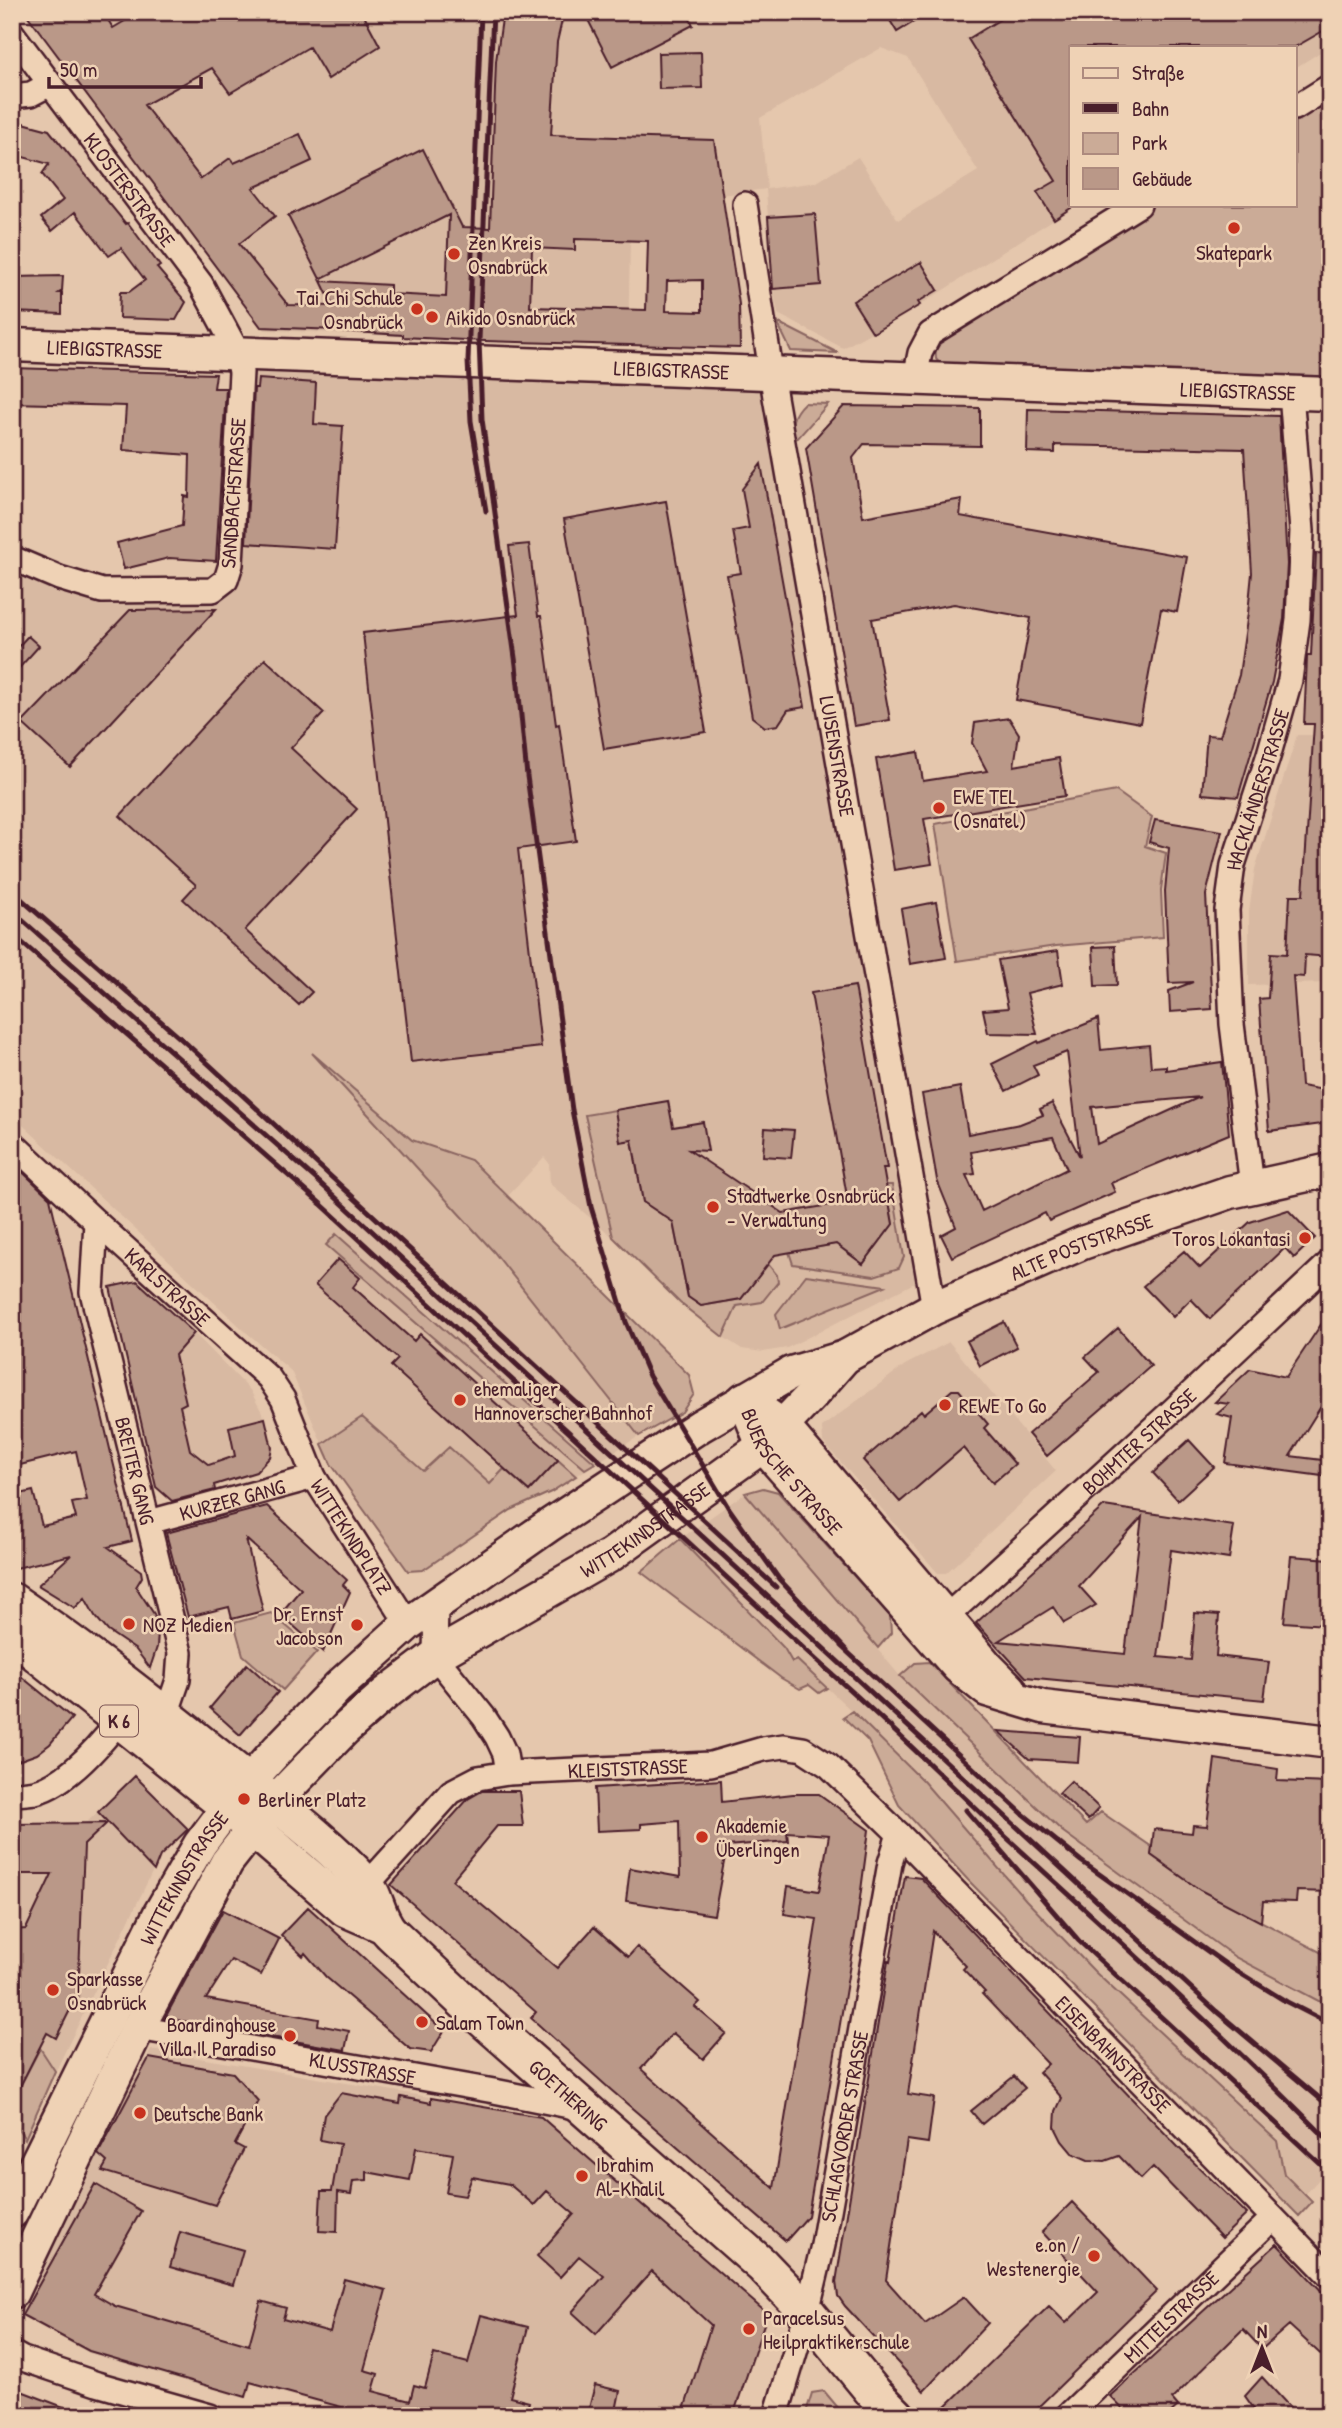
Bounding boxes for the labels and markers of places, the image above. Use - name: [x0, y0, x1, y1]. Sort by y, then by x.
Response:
- marker: Skatepark: [1226, 220, 1242, 236]
- place label: Zen Kreis Osnabrück: [468, 228, 548, 281]
- place label: Skatepark: [1196, 238, 1272, 267]
- marker: Zen Kreis Osnabrück: [446, 246, 462, 262]
- place label: Tai Chi Schule Osnabrück: [297, 283, 403, 336]
- marker: Tai Chi Schule Osnabrück: [409, 301, 425, 317]
- place label: Aikido Osnabrück: [446, 303, 576, 332]
- marker: Aikido Osnabrück: [424, 309, 440, 325]
- place label: EWE TEL (Osnatel): [953, 782, 1026, 835]
- marker: EWE TEL (Osnatel): [931, 800, 947, 816]
- place label: Stadtwerke Osnabrück - Verwaltung: [727, 1181, 895, 1234]
- marker: Stadtwerke Osnabrück - Verwaltung: [705, 1199, 721, 1215]
- place label: Toros Lokantasi: [1172, 1224, 1291, 1253]
- marker: Toros Lokantasi: [1297, 1230, 1313, 1246]
- place label: ehemaliger Hannoverscher Bahnhof: [474, 1374, 653, 1427]
- place label: REWE To Go: [959, 1391, 1047, 1420]
- marker: ehemaliger Hannoverscher Bahnhof: [452, 1392, 468, 1408]
- marker: REWE To Go: [937, 1397, 953, 1413]
- place label: Dr. Ernst Jacobson: [273, 1599, 344, 1652]
- place label: NOZ Medien: [143, 1610, 233, 1639]
- marker: NOZ Medien: [121, 1616, 137, 1632]
- marker: Dr. Ernst Jacobson: [349, 1617, 365, 1633]
- place label: Berliner Platz: [258, 1785, 366, 1814]
- marker: Berliner Platz: [236, 1791, 252, 1807]
- place label: Akademie Überlingen: [716, 1811, 800, 1864]
- marker: Akademie Überlingen: [694, 1829, 710, 1845]
- place label: Sparkasse Osnabrück: [67, 1964, 147, 2017]
- marker: Sparkasse Osnabrück: [45, 1982, 61, 1998]
- place label: Salam Town: [436, 2008, 524, 2037]
- place label: Boardinghouse Villa Il Paradiso: [158, 2010, 276, 2063]
- marker: Salam Town: [414, 2014, 430, 2030]
- marker: Boardinghouse Villa Il Paradiso: [282, 2028, 298, 2044]
- place label: Deutsche Bank: [154, 2099, 264, 2128]
- marker: Deutsche Bank: [132, 2105, 148, 2121]
- place label: Ibrahim Al-Khalil: [596, 2150, 665, 2203]
- marker: Ibrahim Al-Khalil: [574, 2168, 590, 2184]
- place label: e.on / Westenergie: [987, 2230, 1080, 2283]
- marker: e.on / Westenergie: [1086, 2248, 1102, 2264]
- place label: Paracelsus Heilpraktikerschule: [763, 2303, 910, 2356]
- marker: Paracelsus Heilpraktikerschule: [741, 2321, 757, 2337]

